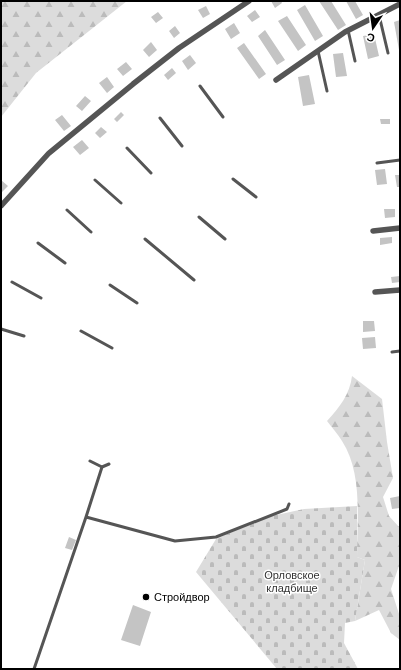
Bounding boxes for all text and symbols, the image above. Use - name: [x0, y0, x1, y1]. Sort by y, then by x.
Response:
- north arrow: [353, 8, 393, 48]
- text: С: [365, 31, 376, 44]
- park label: Орловское кладбище: [264, 569, 320, 594]
- place label: Стройдвор: [154, 591, 210, 603]
- marker: Стройдвор: [141, 592, 151, 602]

